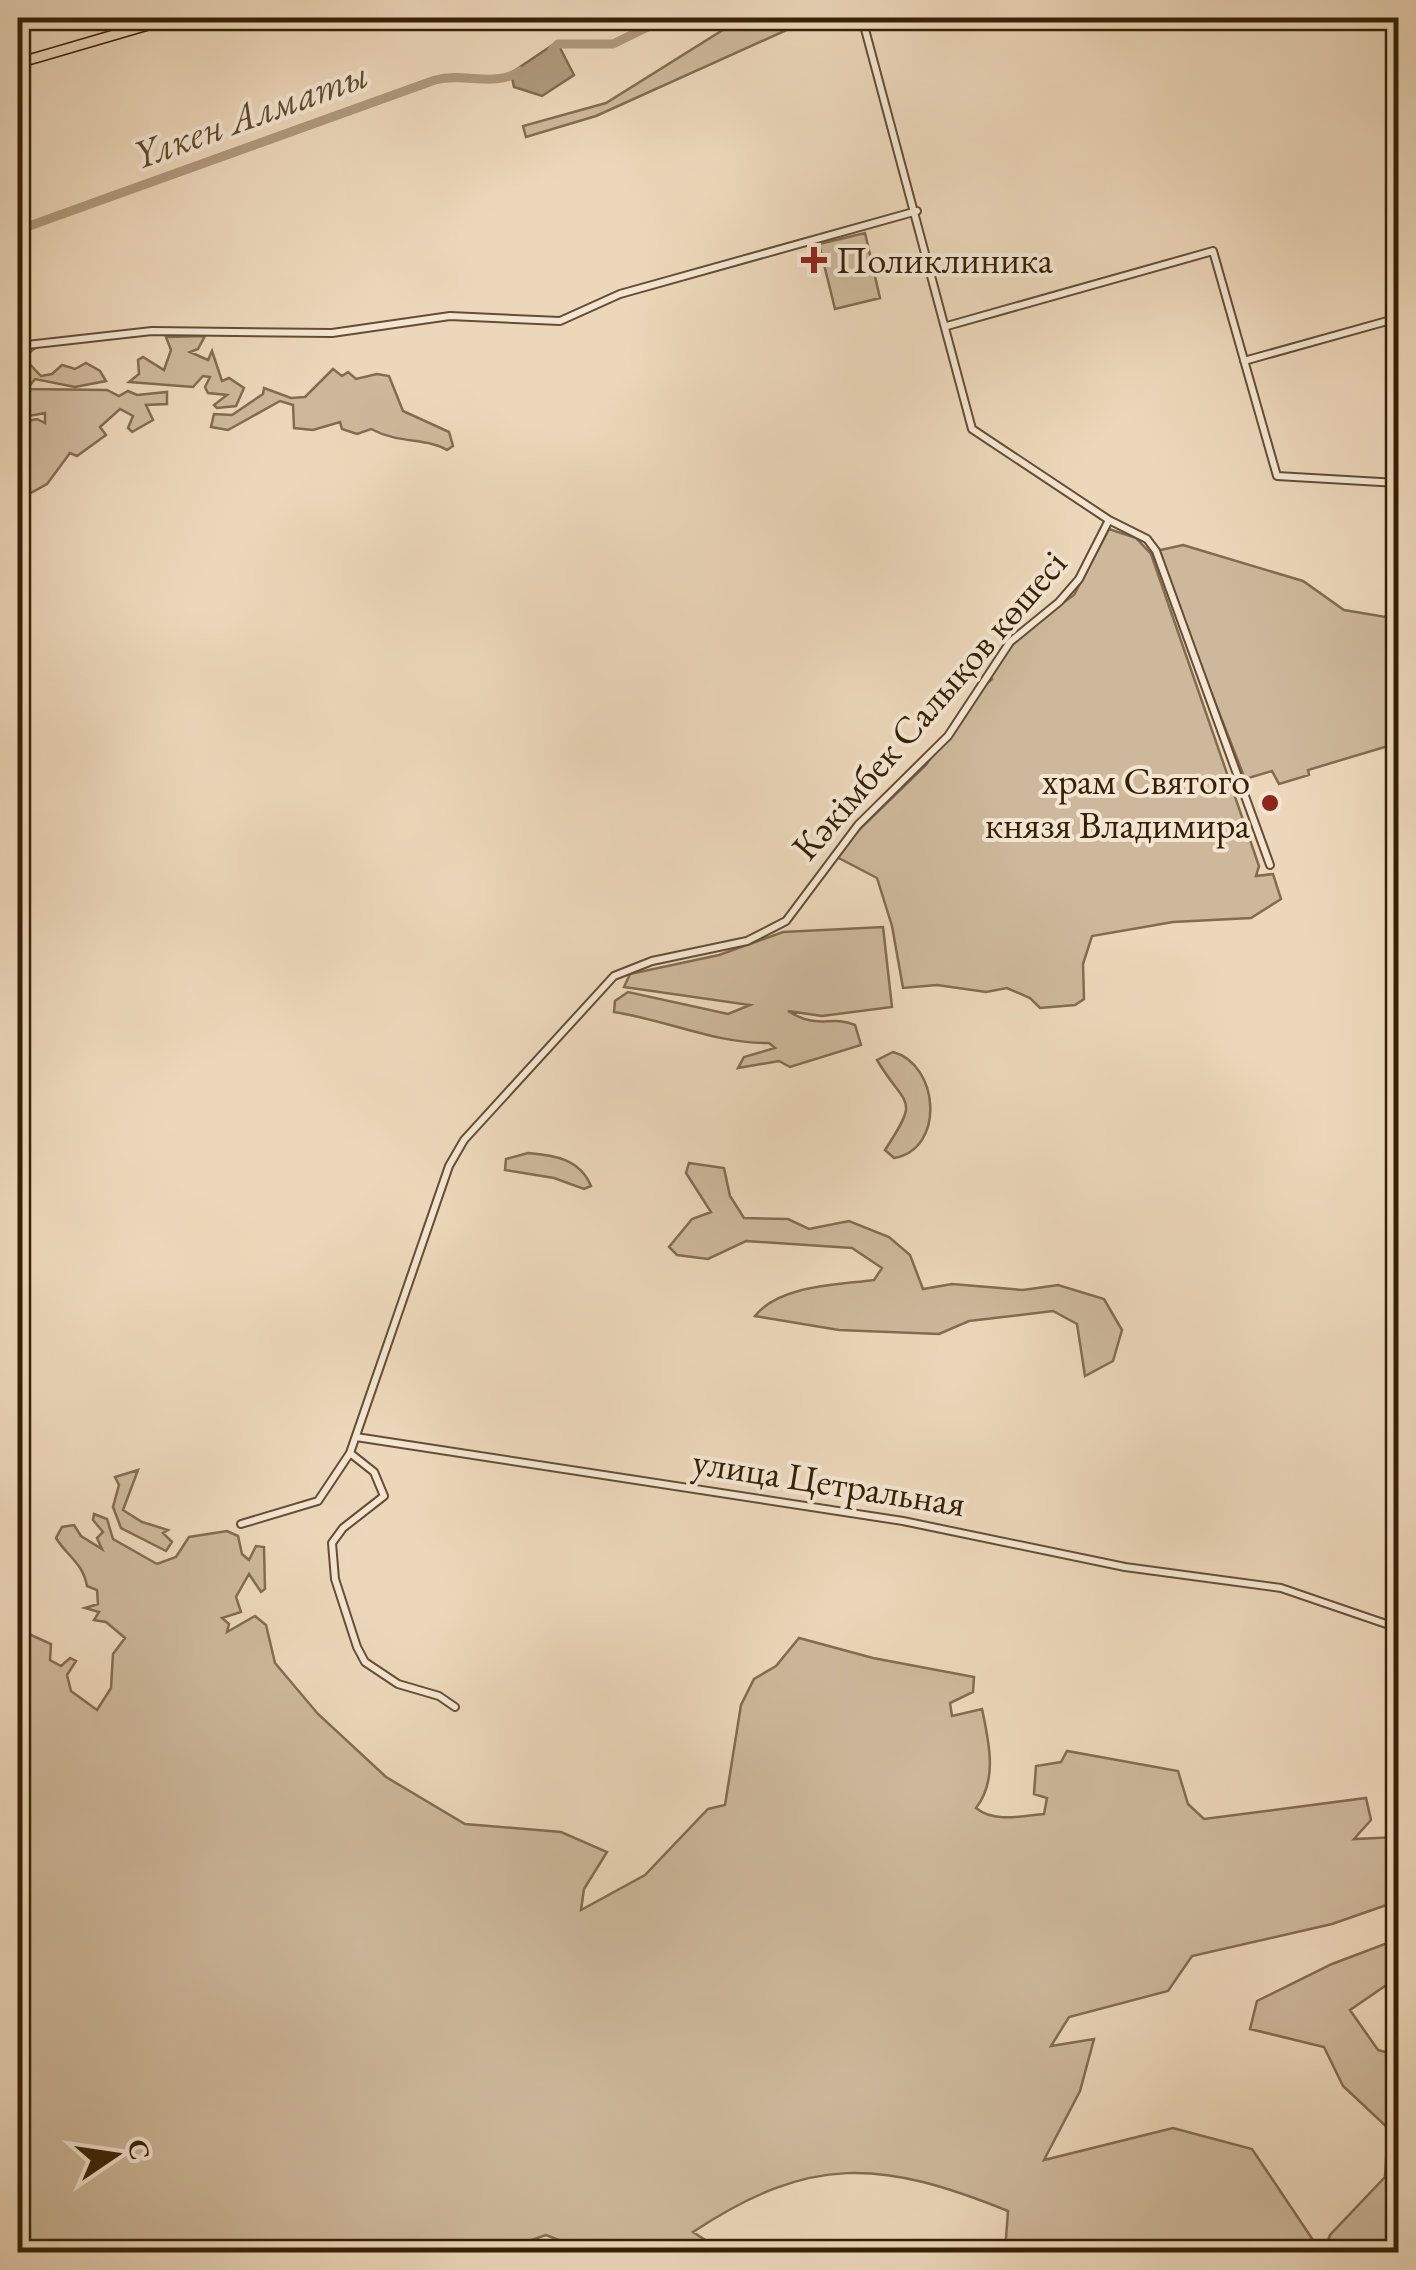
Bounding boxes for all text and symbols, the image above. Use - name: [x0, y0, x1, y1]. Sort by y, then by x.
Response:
- water label: Үлкен Алматы: [125, 47, 375, 181]
- place label: Поликлиника: [836, 235, 1054, 284]
- marker: Поликлиника: [801, 247, 827, 273]
- street label: Кәкімбек Салықов көшесі: [780, 539, 1077, 870]
- place label: храм Святого князя Владимира: [985, 756, 1251, 849]
- marker: храм Святого князя Владимира: [1259, 792, 1281, 814]
- street label: улица Цетральная: [689, 1436, 969, 1527]
- north arrow: [65, 2105, 165, 2205]
- text: С: [120, 2136, 159, 2163]

